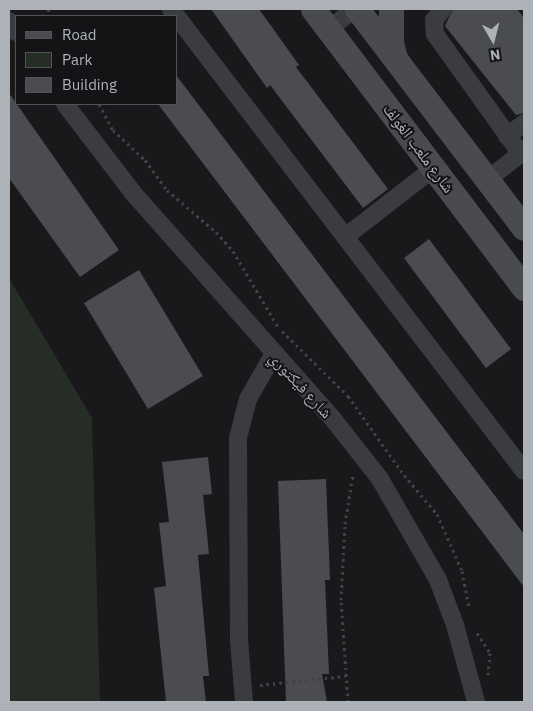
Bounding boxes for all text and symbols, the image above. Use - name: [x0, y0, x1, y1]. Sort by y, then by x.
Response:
- legend: [15, 15, 178, 105]
- north arrow: [468, 15, 518, 65]
- text: Road: [62, 25, 97, 44]
- text: N: [489, 45, 501, 64]
- text: Park: [62, 50, 92, 69]
- text: Building: [62, 75, 117, 94]
- street label: شارع ملعب الغولف: [379, 100, 459, 196]
- street label: شارع فيكتوري: [266, 348, 336, 422]

